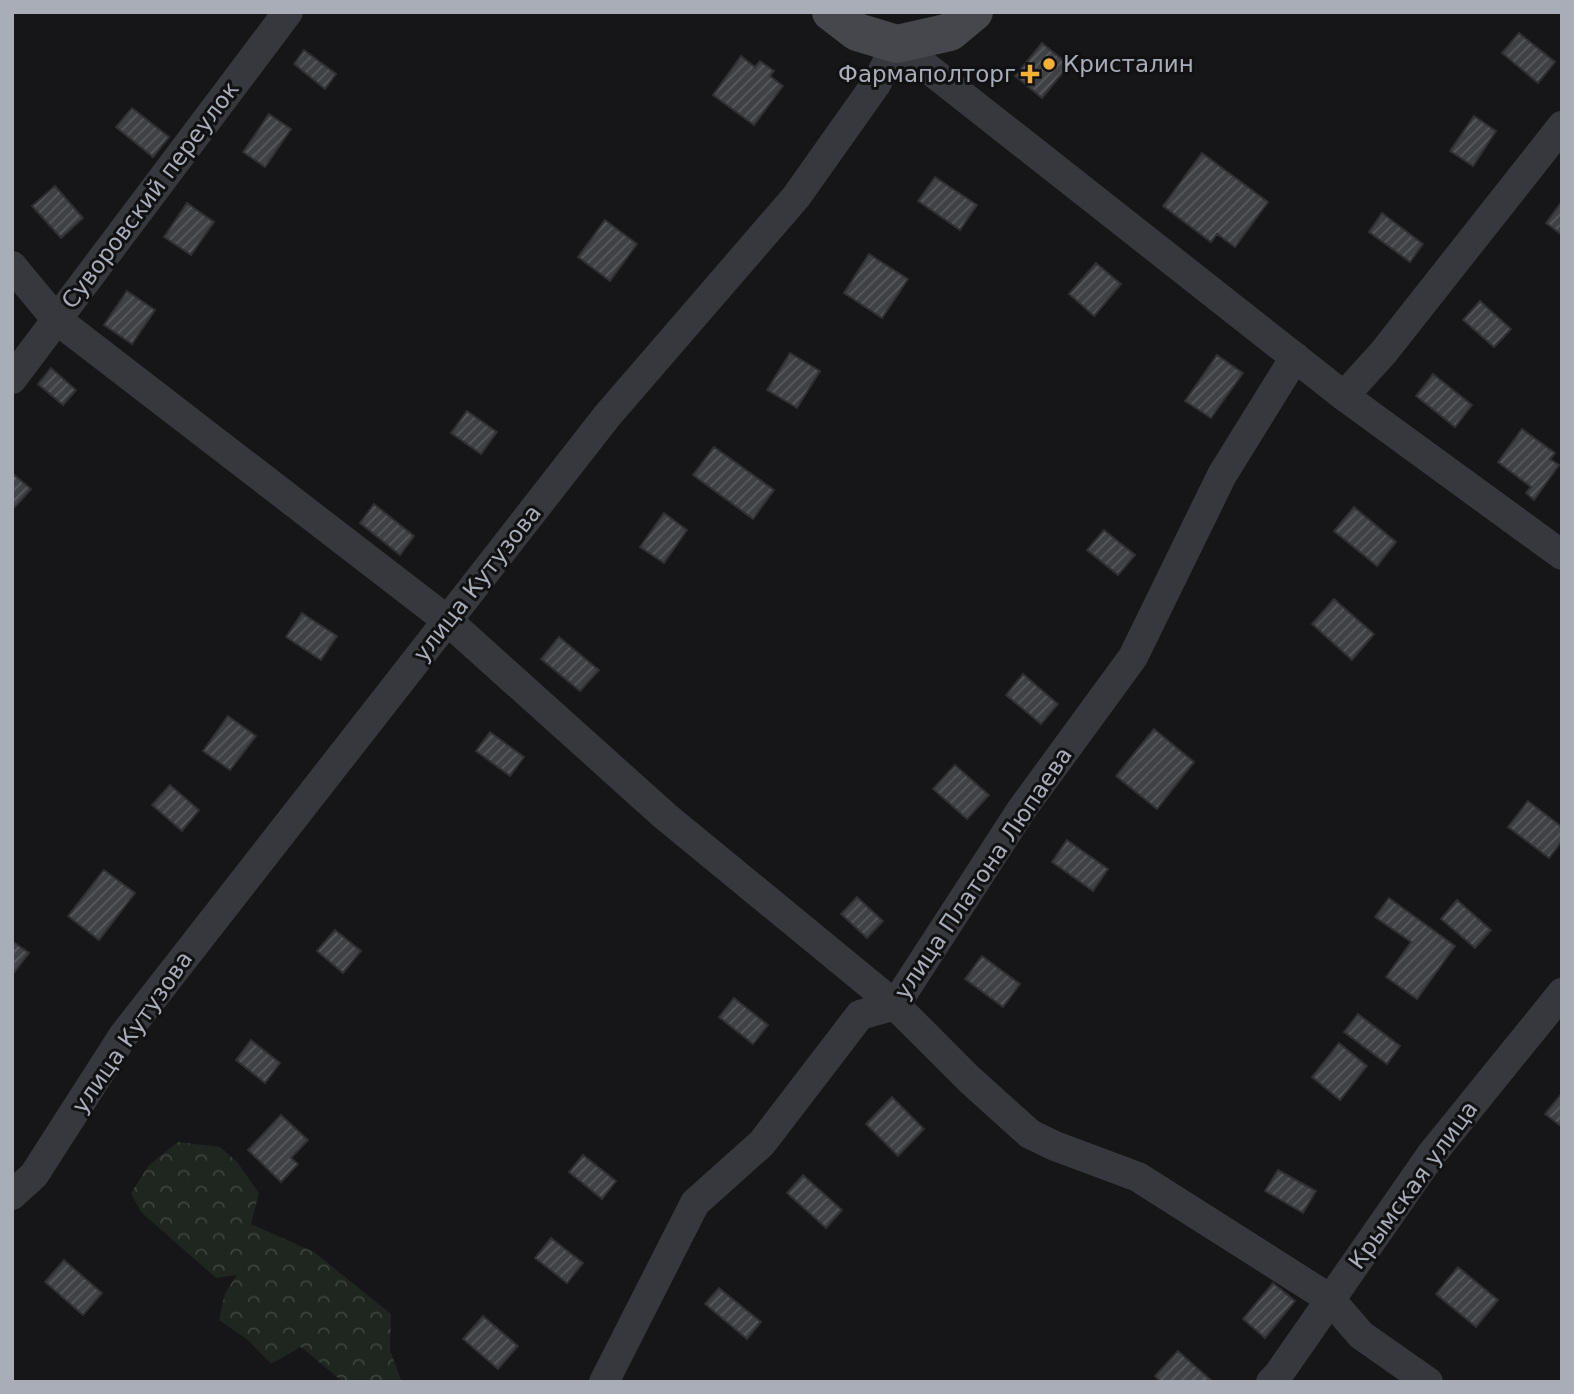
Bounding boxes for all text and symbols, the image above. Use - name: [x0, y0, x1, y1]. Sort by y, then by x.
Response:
- place label: Кристалин: [1063, 51, 1194, 77]
- marker: Кристалин: [1041, 56, 1057, 72]
- place label: Фармаполторг: [838, 61, 1016, 87]
- marker: Фармаполторг: [1022, 66, 1038, 82]
- street label: Суворовский переулок: [56, 76, 244, 314]
- street label: улица Кутузова: [408, 500, 546, 666]
- street label: улица Платона Люпаева: [889, 742, 1077, 1004]
- street label: улица Кутузова: [67, 946, 197, 1118]
- street label: Крымская улица: [1343, 1096, 1483, 1274]

